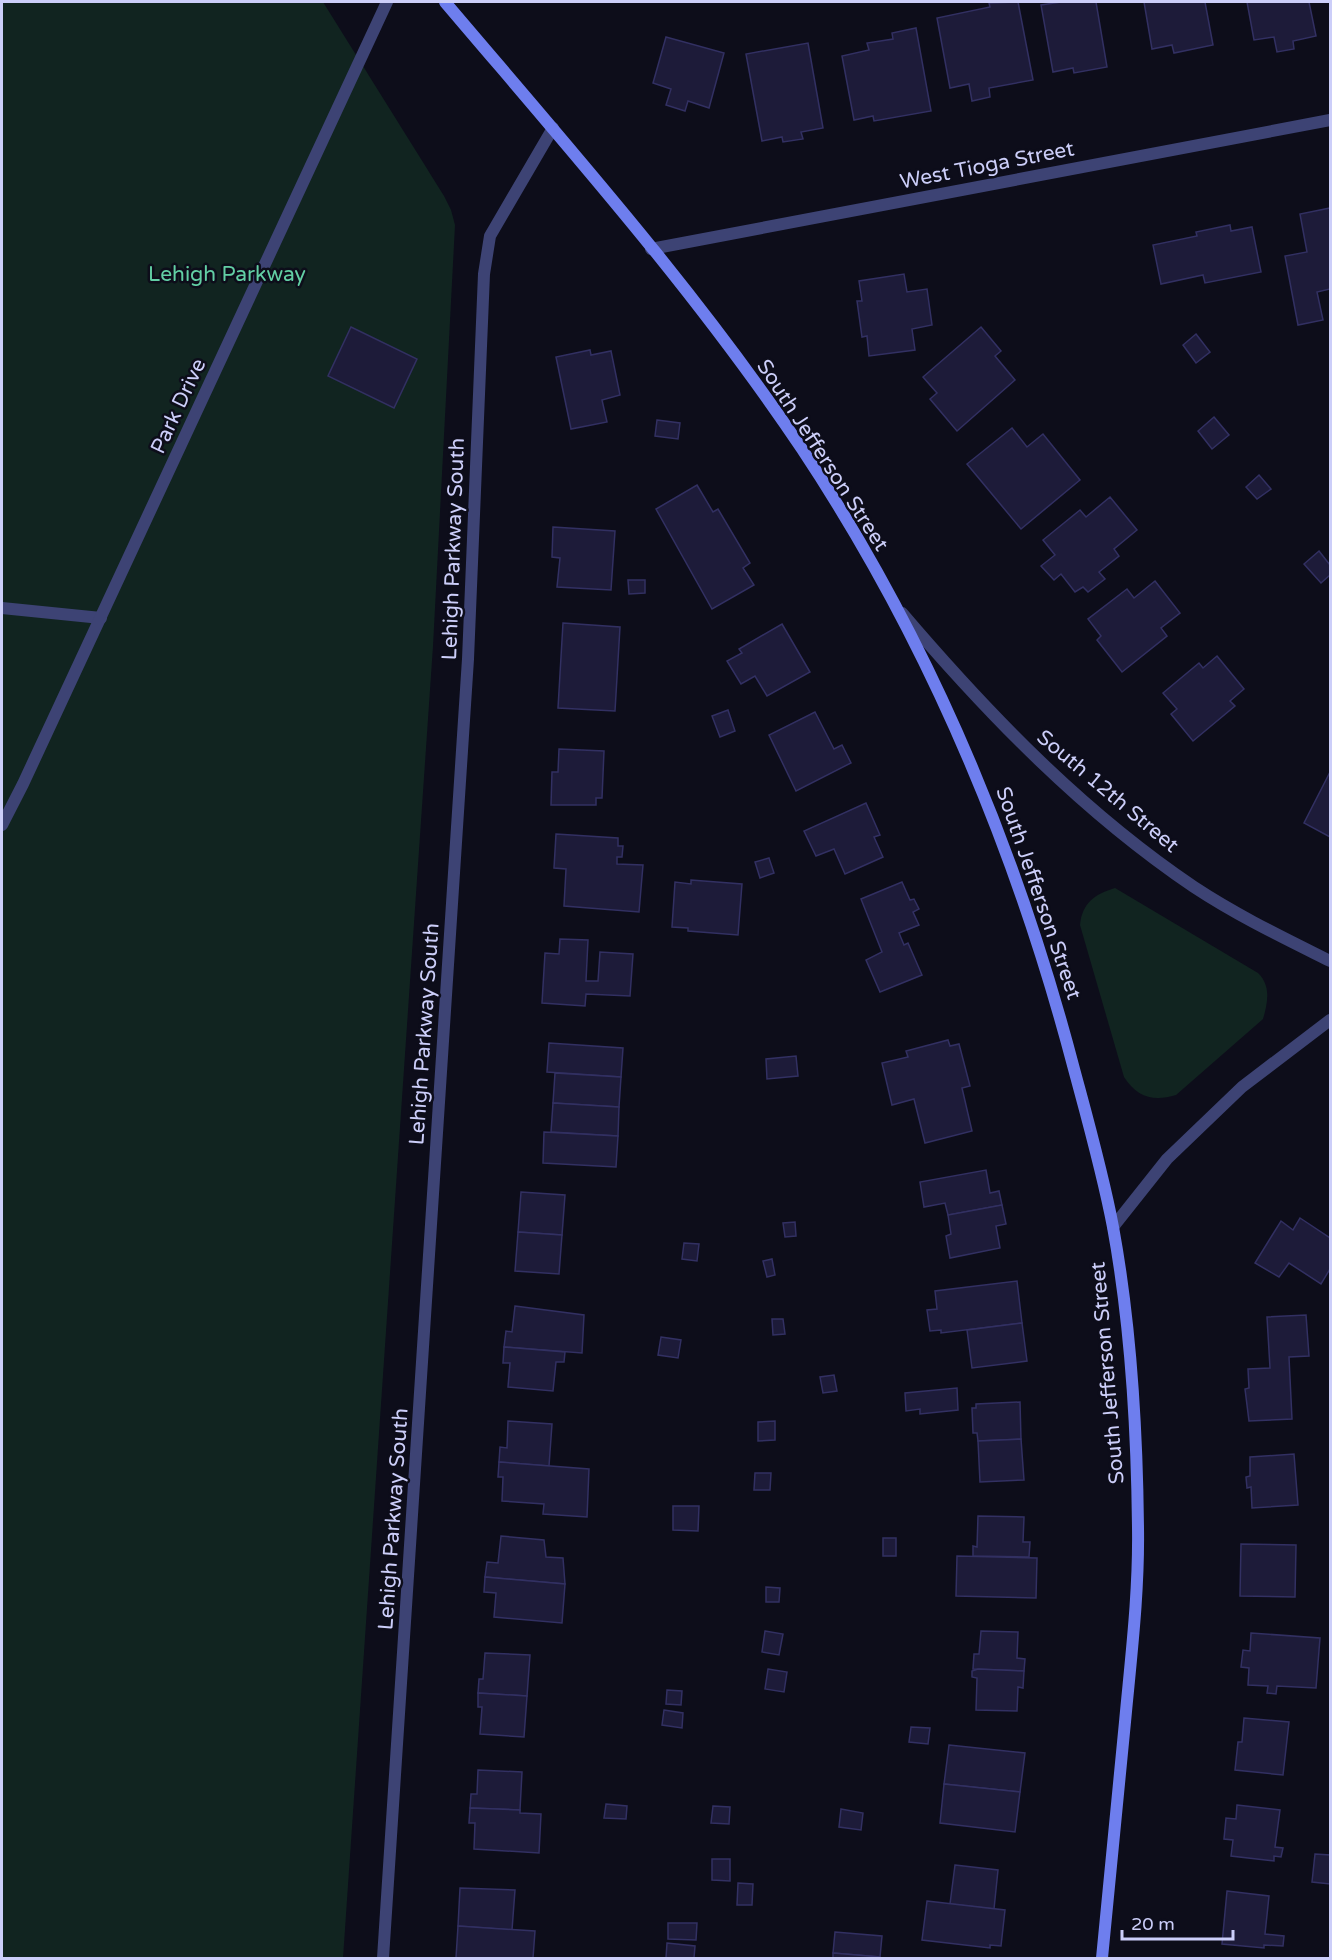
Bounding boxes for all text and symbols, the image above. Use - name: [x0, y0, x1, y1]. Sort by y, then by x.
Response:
- street label: West Tioga Street: [898, 136, 1076, 195]
- park label: Lehigh Parkway: [148, 262, 306, 287]
- street label: Park Drive: [146, 355, 211, 458]
- street label: South Jefferson Street: [751, 355, 894, 556]
- street label: Lehigh Parkway South: [437, 437, 470, 661]
- street label: South 12th Street: [1032, 725, 1184, 858]
- street label: South Jefferson Street: [990, 784, 1087, 1003]
- street label: Lehigh Parkway South: [404, 922, 445, 1146]
- street label: South Jefferson Street: [1085, 1261, 1130, 1485]
- street label: Lehigh Parkway South: [373, 1407, 414, 1631]
- scale bar: [1122, 1903, 1233, 1941]
- text: 20 m: [1131, 1913, 1175, 1935]

